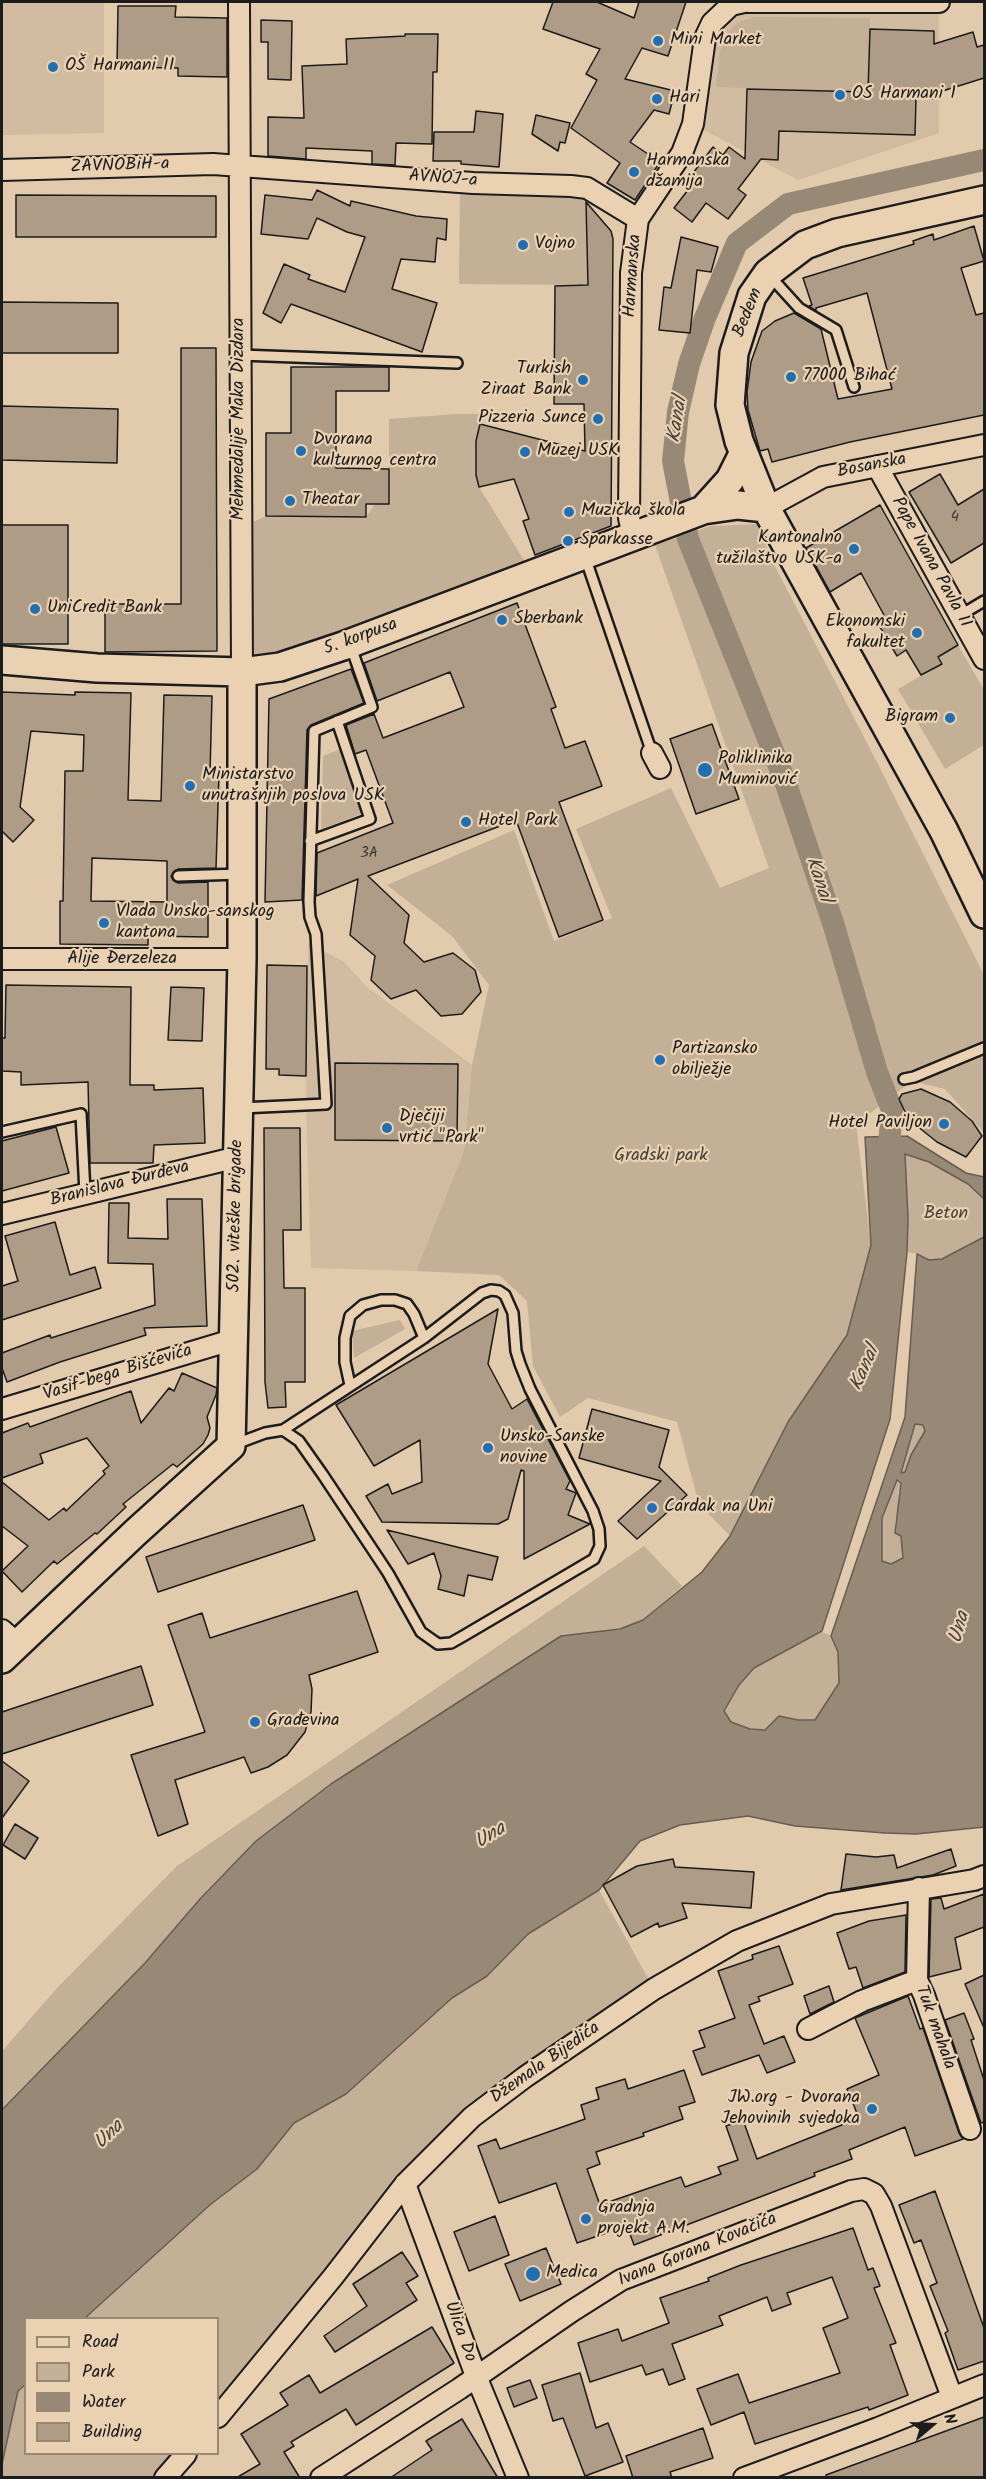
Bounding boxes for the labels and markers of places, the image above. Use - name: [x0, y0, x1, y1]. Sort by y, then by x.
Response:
- place label: Mini Market: [670, 30, 762, 52]
- marker: Mini Market: [651, 34, 665, 48]
- place label: OŠ Harmani II: [65, 56, 174, 78]
- marker: OŠ Harmani II: [46, 60, 60, 74]
- place label: OS Harmani 1: [852, 84, 956, 106]
- place label: Hari: [669, 88, 700, 110]
- marker: OS Harmani 1: [833, 88, 847, 102]
- marker: Hari: [650, 92, 664, 106]
- place label: Harmanska džamija: [646, 151, 729, 194]
- marker: Harmanska džamija: [627, 165, 641, 179]
- place label: Vojno: [535, 234, 575, 256]
- marker: Vojno: [516, 238, 530, 252]
- place label: Turkish Ziraat Bank: [481, 359, 571, 401]
- place label: 77000 Bihać: [803, 366, 896, 388]
- marker: 77000 Bihać: [784, 370, 798, 384]
- marker: Turkish Ziraat Bank: [576, 373, 590, 387]
- place label: Pizzeria Sunce: [478, 408, 586, 430]
- marker: Pizzeria Sunce: [591, 412, 605, 426]
- place label: Dvorana kulturnog centra: [313, 430, 437, 472]
- place label: Muzej USK: [537, 441, 619, 463]
- marker: Dvorana kulturnog centra: [294, 444, 308, 458]
- marker: Muzej USK: [518, 445, 532, 459]
- place label: Theatar: [302, 490, 359, 512]
- marker: Theatar: [283, 494, 297, 508]
- place label: Muzička škola: [581, 501, 685, 523]
- marker: Muzička škola: [562, 505, 576, 519]
- place label: Kantonalno tužilaštvo USK-a: [716, 528, 842, 570]
- place label: Sparkasse: [580, 530, 653, 552]
- marker: Sparkasse: [561, 534, 575, 548]
- marker: Kantonalno tužilaštvo USK-a: [847, 542, 861, 556]
- place label: UniCredit Bank: [47, 598, 162, 620]
- marker: UniCredit Bank: [28, 602, 42, 616]
- place label: Sberbank: [514, 609, 583, 631]
- place label: Ekonomski fakultet: [825, 612, 905, 654]
- marker: Sberbank: [495, 613, 509, 627]
- marker: Ekonomski fakultet: [910, 626, 924, 640]
- place label: Bigram: [885, 707, 938, 729]
- marker: Bigram: [943, 711, 957, 725]
- place label: Poliklinika Muminović: [718, 749, 797, 792]
- marker: Poliklinika Muminović: [696, 761, 714, 779]
- place label: Ministarstvo unutrašnjih poslova USK: [202, 765, 384, 808]
- marker: Ministarstvo unutrašnjih poslova USK: [183, 779, 197, 793]
- place label: Hotel Park: [478, 811, 558, 833]
- marker: Hotel Park: [459, 815, 473, 829]
- place label: Vlada Unsko-sanskog kantona: [116, 902, 274, 944]
- marker: Vlada Unsko-sanskog kantona: [97, 916, 111, 930]
- place label: Partizansko obilježje: [672, 1039, 758, 1082]
- marker: Partizansko obilježje: [653, 1053, 667, 1067]
- place label: Dječiji vrtić "Park": [399, 1107, 484, 1150]
- place label: Hotel Paviljon: [828, 1113, 932, 1135]
- marker: Hotel Paviljon: [937, 1117, 951, 1131]
- marker: Dječiji vrtić "Park": [380, 1121, 394, 1135]
- place label: Unsko-Sanske novine: [500, 1427, 605, 1470]
- marker: Unsko-Sanske novine: [481, 1441, 495, 1455]
- place label: Cardak na Uni: [664, 1497, 772, 1519]
- marker: Cardak na Uni: [645, 1501, 659, 1515]
- place label: Građevina: [267, 1711, 340, 1733]
- marker: Građevina: [248, 1715, 262, 1729]
- place label: JW.org - Dvorana Jehovinih svjedoka: [721, 2088, 860, 2130]
- marker: JW.org - Dvorana Jehovinih svjedoka: [865, 2102, 879, 2116]
- place label: Gradnja projekt A.M.: [598, 2198, 690, 2240]
- marker: Gradnja projekt A.M.: [579, 2212, 593, 2226]
- place label: Medica: [546, 2263, 598, 2285]
- marker: Medica: [524, 2265, 542, 2283]

